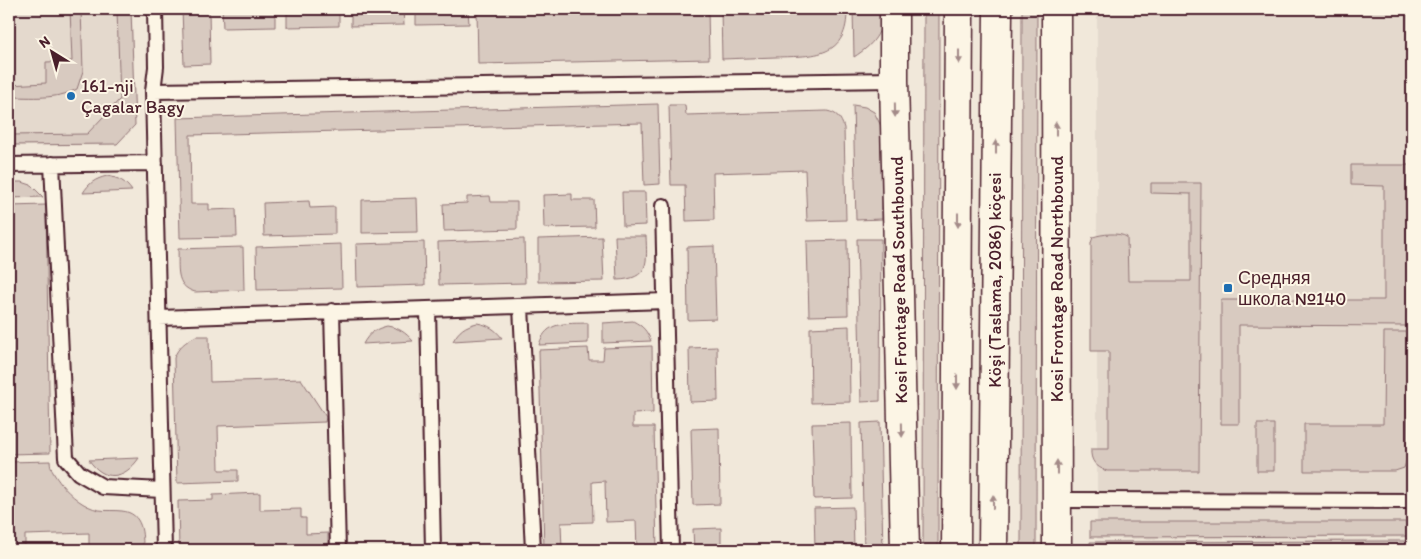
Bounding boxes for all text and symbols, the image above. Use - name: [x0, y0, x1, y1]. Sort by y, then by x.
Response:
- north arrow: [28, 28, 78, 78]
- text: N: [36, 32, 53, 52]
- one-way arrow: [955, 50, 963, 66]
- place label: 161-nji Çagalar Bagy: [81, 75, 185, 118]
- marker: 161-nji Çagalar Bagy: [65, 90, 77, 102]
- one-way arrow: [891, 102, 899, 118]
- one-way arrow: [1052, 121, 1060, 137]
- one-way arrow: [992, 138, 1000, 154]
- street label: Kosi Frontage Road Southbound: [886, 156, 912, 404]
- street label: Kosi Frontage Road Northbound: [1046, 156, 1068, 402]
- street label: Köşi (Taslama, 2086) köçesi: [984, 172, 1006, 388]
- one-way arrow: [954, 212, 962, 228]
- place label: Средняя школа №140: [1238, 267, 1346, 310]
- marker: Средняя школа №140: [1222, 282, 1234, 294]
- one-way arrow: [953, 375, 961, 391]
- one-way arrow: [899, 422, 907, 438]
- one-way arrow: [1053, 458, 1061, 474]
- one-way arrow: [990, 493, 998, 509]

